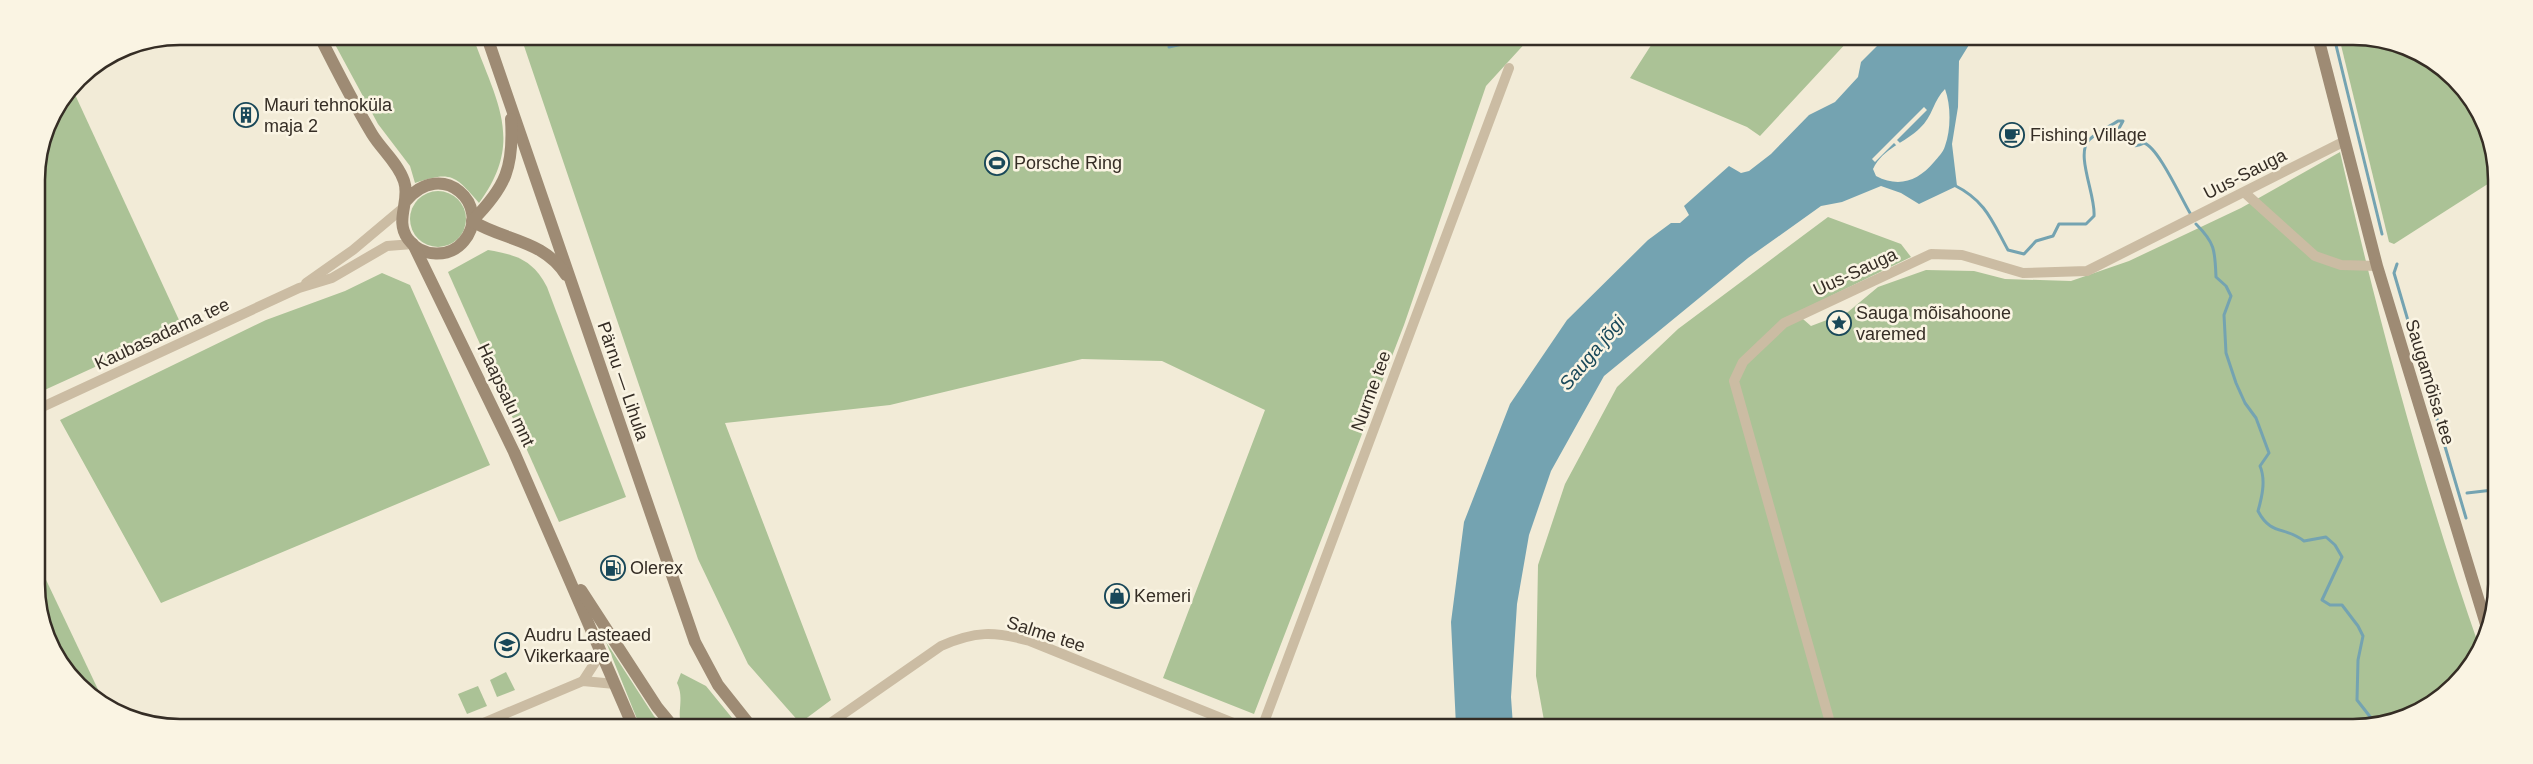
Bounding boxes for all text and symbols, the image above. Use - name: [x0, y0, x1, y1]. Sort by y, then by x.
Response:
- place label: Mauri tehnoküla maja 2: [264, 95, 393, 136]
- building icon: Mauri tehnoküla maja 2: [233, 102, 259, 128]
- cafe icon: Fishing Village: [1999, 122, 2025, 148]
- place label: Fishing Village: [2030, 125, 2147, 145]
- street label: Uus-Sauga: [2200, 144, 2291, 203]
- sports icon: Porsche Ring: [984, 150, 1010, 176]
- place label: Porsche Ring: [1014, 153, 1122, 173]
- street label: Uus-Sauga: [1810, 243, 1901, 300]
- street label: Kaubasadama tee: [92, 294, 232, 374]
- place label: Sauga mõisahoone varemed: [1856, 303, 2011, 344]
- place icon: Sauga mõisahoone varemed: [1826, 310, 1852, 336]
- water label: Sauga jõgi: [1555, 311, 1629, 394]
- street label: Saugamõisa tee: [2401, 317, 2459, 447]
- street label: Pärnu — Lihula: [593, 319, 653, 444]
- street label: Haapsalu mnt: [473, 340, 539, 450]
- street label: Nurme tee: [1347, 348, 1395, 434]
- fuel station icon: Olerex: [600, 555, 626, 581]
- place label: Olerex: [630, 558, 683, 578]
- shop icon: Kemeri: [1104, 583, 1130, 609]
- place label: Kemeri: [1134, 586, 1191, 606]
- street label: Salme tee: [1004, 612, 1088, 656]
- place label: Audru Lasteaed Vikerkaare: [524, 625, 651, 666]
- school or university icon: Audru Lasteaed Vikerkaare: [494, 632, 520, 658]

